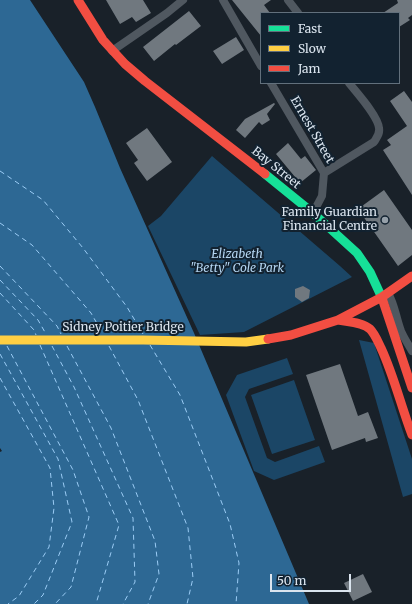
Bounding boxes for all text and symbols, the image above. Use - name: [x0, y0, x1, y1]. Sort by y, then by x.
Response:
- legend: [260, 12, 400, 84]
- text: Fast: [298, 21, 322, 36]
- text: Slow: [298, 41, 326, 56]
- text: Jam: [298, 61, 320, 76]
- street label: Ernest Street: [287, 94, 337, 166]
- street label: Bay Street: [249, 144, 303, 192]
- place label: Family Guardian Financial Centre: [281, 206, 377, 234]
- marker: Family Guardian Financial Centre: [380, 215, 390, 225]
- park label: Elizabeth "Betty" Cole Park: [190, 248, 284, 276]
- street label: Sidney Poitier Bridge: [62, 321, 184, 335]
- scale bar: [272, 566, 353, 592]
- text: 50 m: [277, 573, 306, 588]

